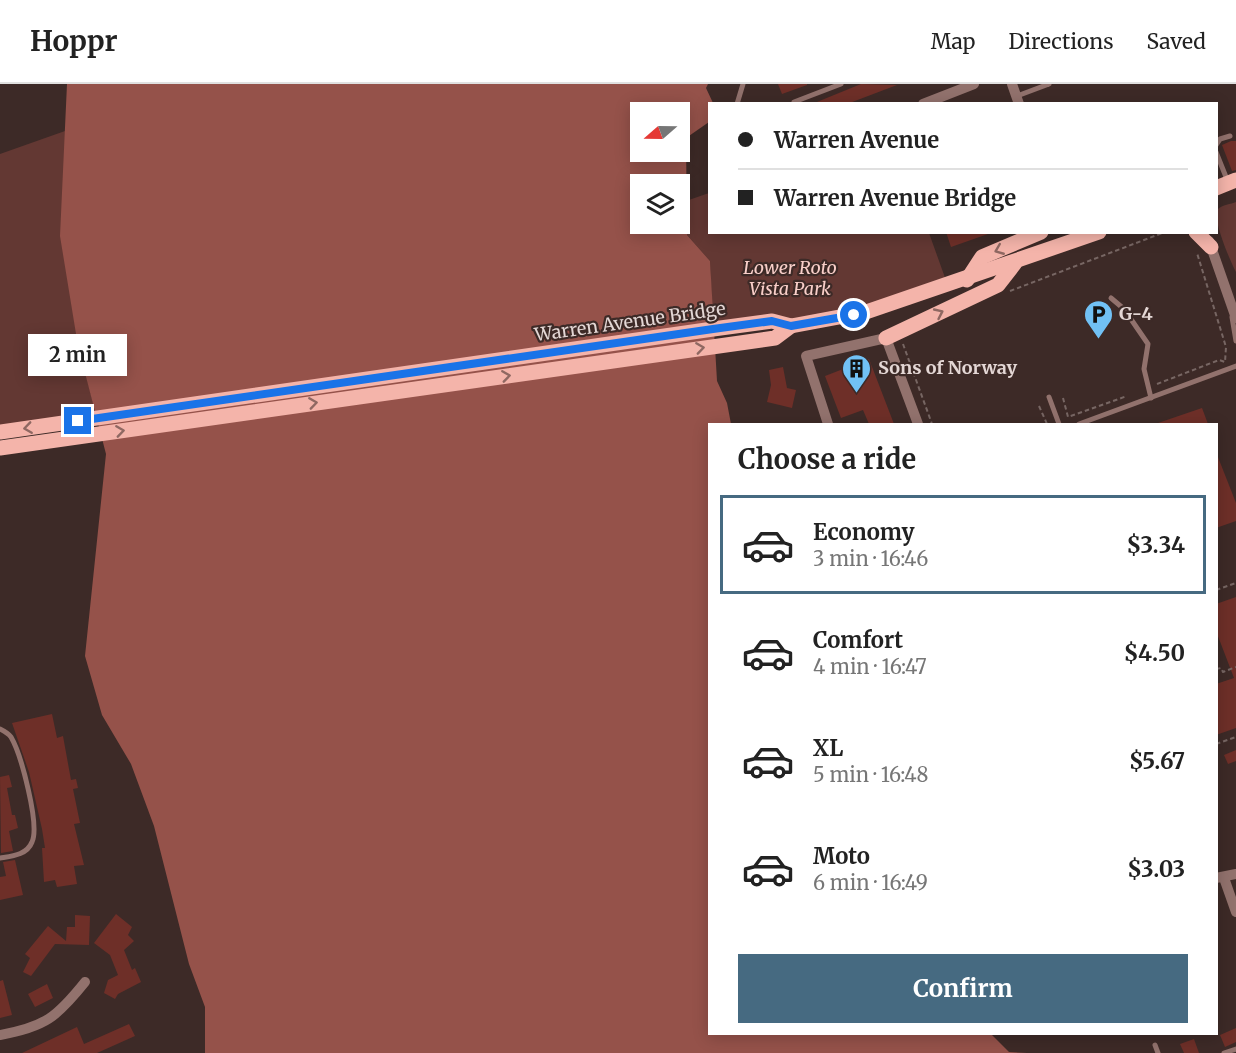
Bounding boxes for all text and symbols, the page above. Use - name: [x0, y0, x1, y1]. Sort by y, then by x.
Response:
- text: Hoppr: [30, 23, 118, 59]
- text: Map: [931, 28, 975, 55]
- text: Directions: [1008, 28, 1113, 55]
- text: Saved: [1146, 28, 1206, 55]
- north arrow: [630, 102, 690, 162]
- map controls: [630, 102, 690, 234]
- text: Warren Avenue: [774, 126, 939, 154]
- button: layers: [630, 174, 690, 234]
- text: Warren Avenue Bridge: [774, 184, 1016, 212]
- one-way arrow: [994, 243, 1005, 255]
- park label: Lower Roto Vista Park: [743, 256, 837, 300]
- street label: Warren Avenue Bridge: [532, 297, 727, 346]
- parking icon: G-4: [1082, 298, 1114, 340]
- route start: [840, 301, 867, 328]
- place label: G-4: [1119, 302, 1153, 325]
- one-way arrow: [933, 309, 944, 321]
- callout: 2 min: [28, 334, 128, 376]
- text: 2 min: [49, 342, 106, 367]
- one-way arrow: [695, 343, 704, 355]
- building icon: Sons of Norway: [841, 352, 873, 394]
- place label: Sons of Norway: [878, 356, 1018, 379]
- one-way arrow: [502, 370, 511, 382]
- one-way arrow: [309, 398, 318, 410]
- route end: [64, 407, 91, 434]
- one-way arrow: [23, 422, 32, 434]
- one-way arrow: [116, 425, 125, 437]
- text: Choose a ride: [738, 442, 916, 476]
- icon: car: [741, 518, 795, 572]
- text: Economy: [813, 518, 914, 546]
- text: $3.34: [1127, 531, 1185, 559]
- text: 3 min · 16:46: [813, 546, 928, 571]
- icon: car: [741, 626, 795, 680]
- text: Comfort: [813, 626, 903, 654]
- text: $4.50: [1124, 639, 1185, 667]
- text: 4 min · 16:47: [813, 654, 927, 679]
- icon: car: [741, 734, 795, 788]
- text: XL: [813, 734, 843, 762]
- text: $5.67: [1129, 747, 1185, 775]
- text: 5 min · 16:48: [813, 762, 929, 787]
- icon: car: [741, 842, 795, 896]
- text: Moto: [813, 842, 870, 870]
- text: $3.03: [1127, 855, 1185, 883]
- text: 6 min · 16:49: [813, 870, 928, 895]
- button: Confirm: [738, 954, 1188, 1023]

